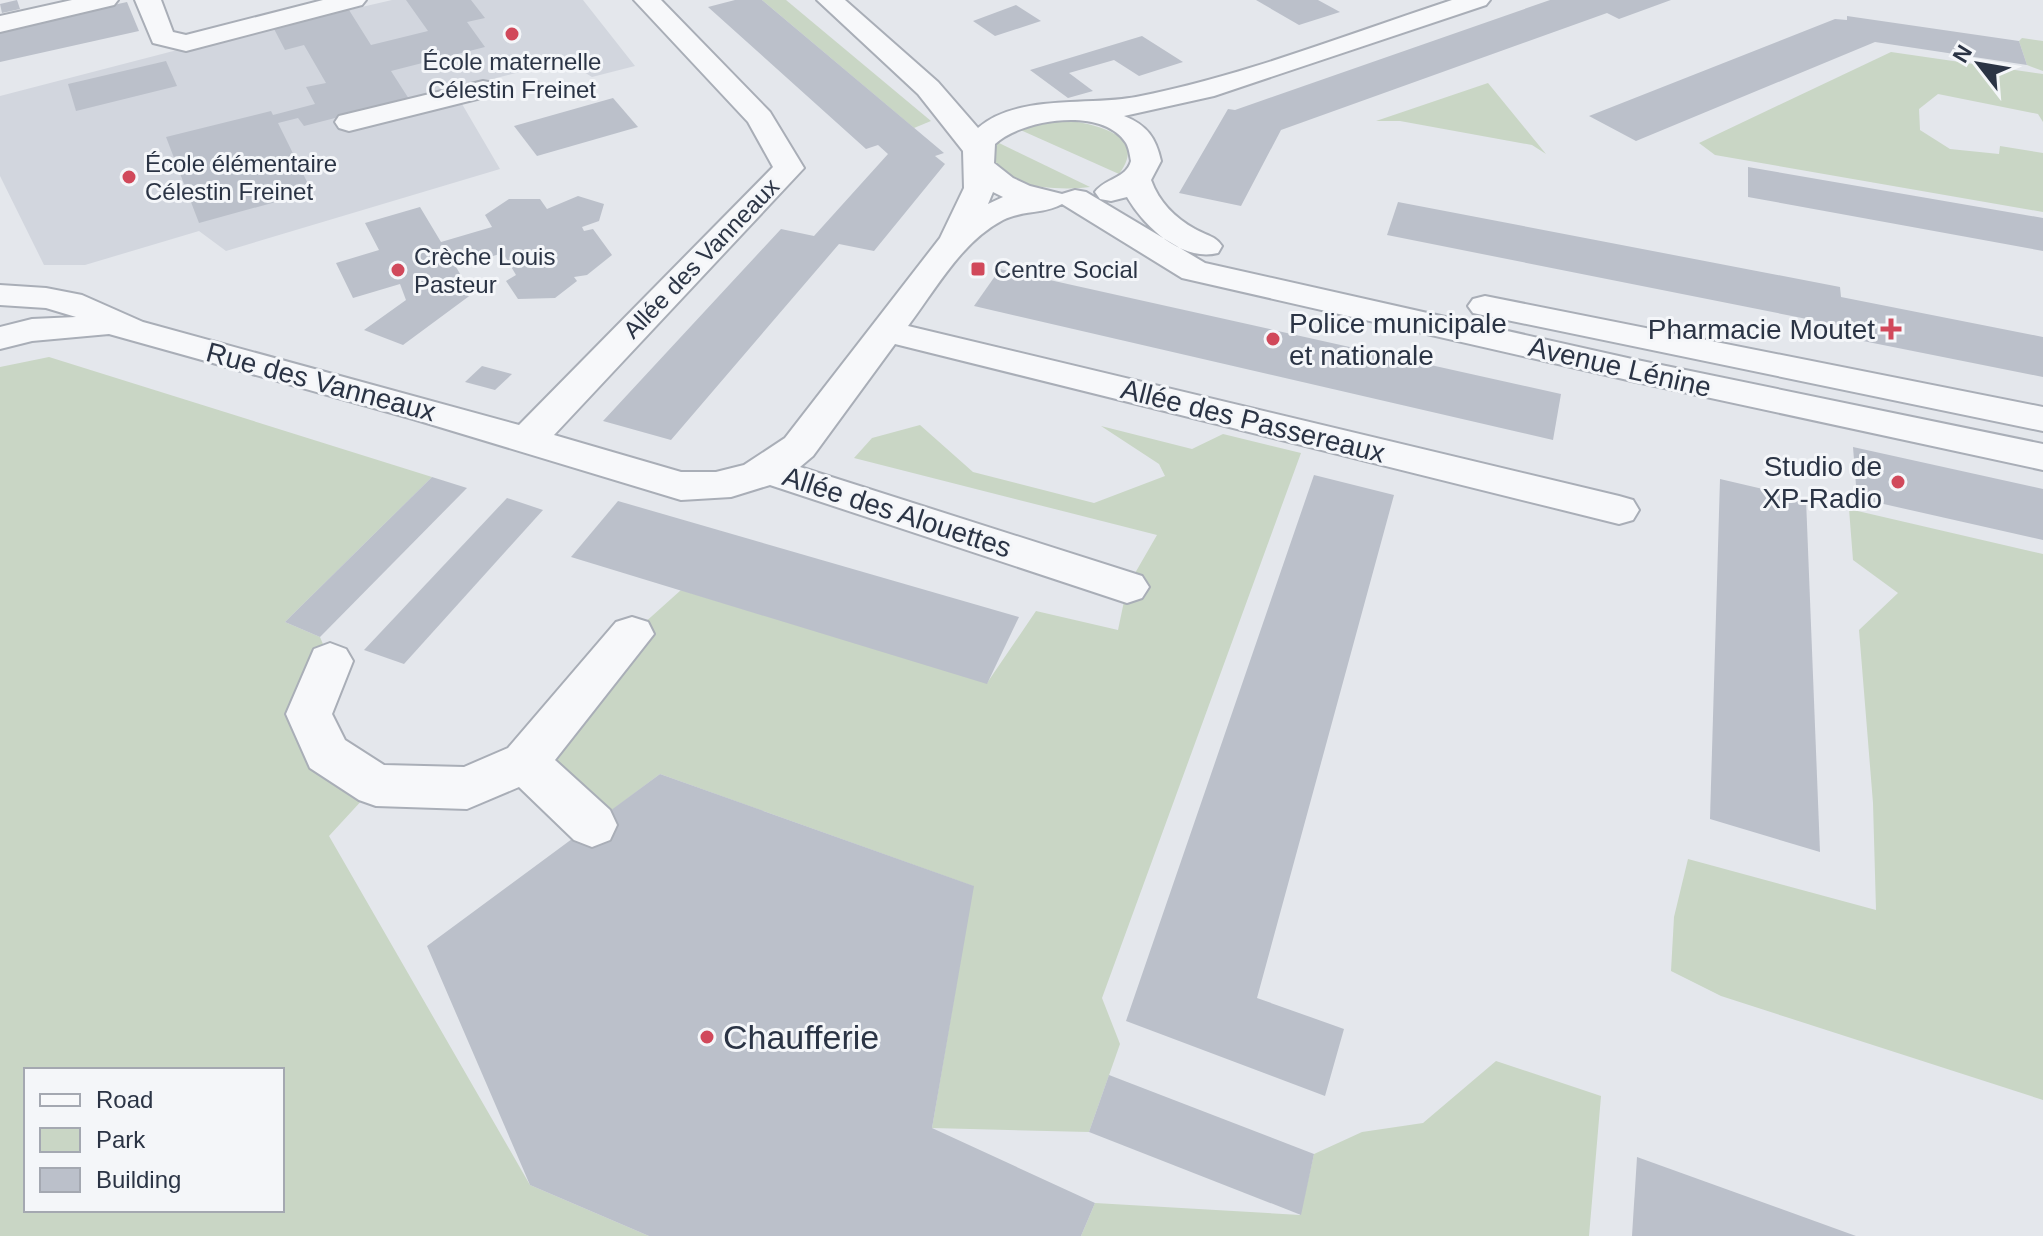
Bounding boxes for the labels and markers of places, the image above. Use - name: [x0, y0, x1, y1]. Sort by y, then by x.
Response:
- marker: École maternelle Célestin Freinet: [503, 25, 521, 43]
- place label: École maternelle Célestin Freinet: [423, 48, 601, 103]
- place label: École élémentaire Célestin Freinet: [145, 150, 337, 205]
- marker: École élémentaire Célestin Freinet: [120, 168, 138, 186]
- place label: Crèche Louis Pasteur: [414, 243, 555, 298]
- place label: Centre Social: [994, 256, 1138, 283]
- marker: Centre Social: [969, 260, 987, 278]
- marker: Crèche Louis Pasteur: [389, 261, 407, 279]
- place label: Police municipale et nationale: [1289, 308, 1507, 371]
- place label: Pharmacie Moutet: [1648, 314, 1875, 345]
- marker: Pharmacie Moutet: [1882, 320, 1900, 338]
- marker: Police municipale et nationale: [1264, 330, 1282, 348]
- place label: Studio de XP-Radio: [1762, 451, 1882, 514]
- marker: Studio de XP-Radio: [1889, 473, 1907, 491]
- place label: Chaufferie: [723, 1018, 879, 1056]
- marker: Chaufferie: [698, 1028, 716, 1046]

